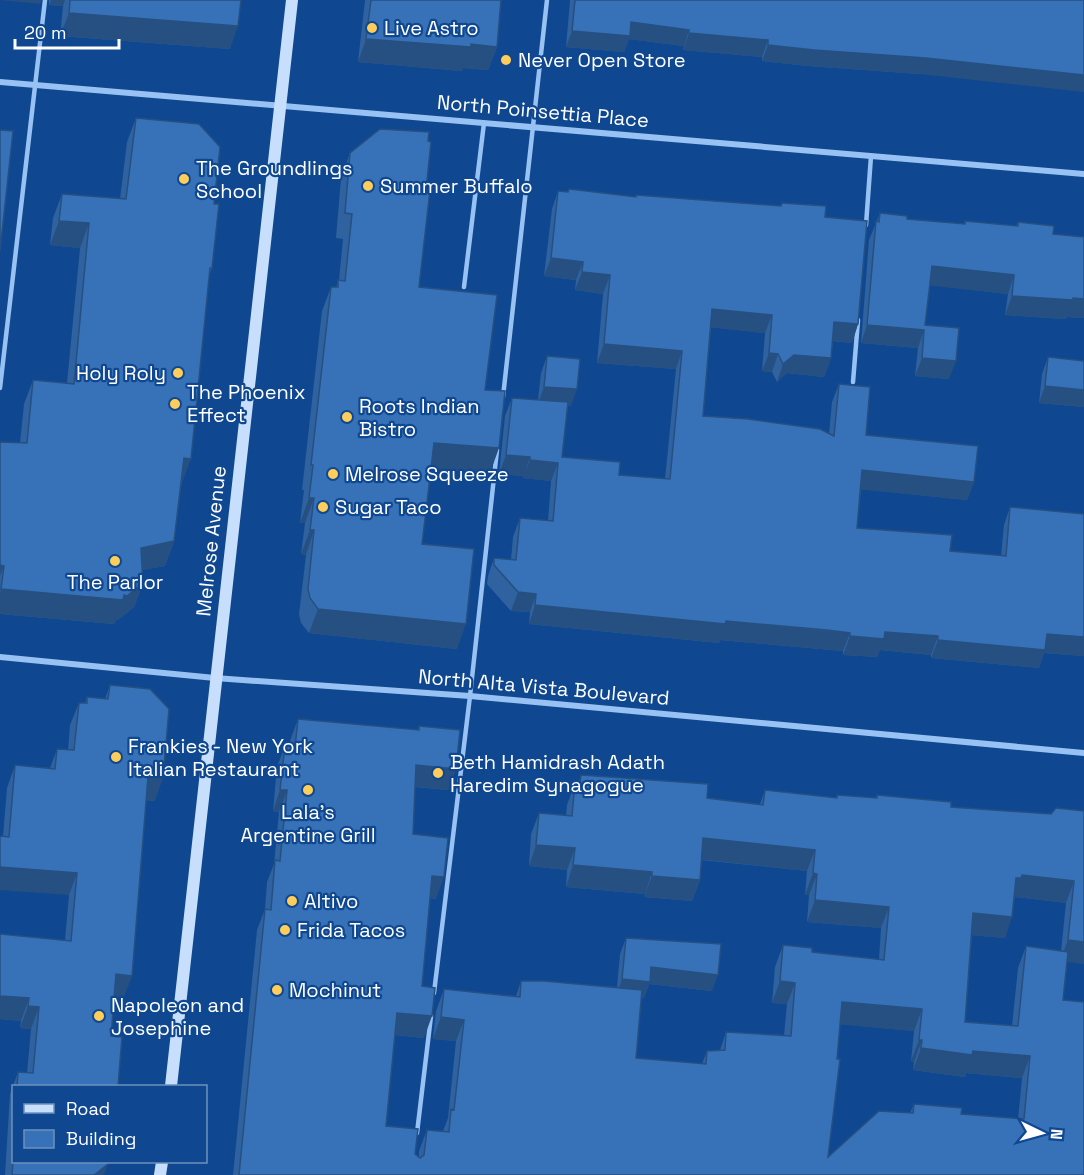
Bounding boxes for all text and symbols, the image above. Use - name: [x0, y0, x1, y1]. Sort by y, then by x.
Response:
- scale bar: [15, 12, 118, 50]
- place label: Live Astro: [384, 15, 479, 41]
- text: 20 m: [24, 21, 67, 44]
- marker: Live Astro: [365, 21, 379, 35]
- place label: Never Open Store: [518, 47, 686, 73]
- marker: Never Open Store: [499, 53, 513, 67]
- street label: North Poinsettia Place: [436, 89, 650, 133]
- place label: The Groundlings School: [196, 155, 353, 204]
- marker: The Groundlings School: [177, 172, 191, 186]
- place label: Summer Buffalo: [380, 173, 533, 199]
- marker: Summer Buffalo: [361, 179, 375, 193]
- place label: Holy Roly: [76, 360, 166, 386]
- marker: Holy Roly: [171, 366, 185, 380]
- place label: The Phoenix Effect: [187, 379, 306, 428]
- place label: Roots Indian Bistro: [359, 393, 480, 442]
- marker: The Phoenix Effect: [168, 397, 182, 411]
- marker: Roots Indian Bistro: [340, 410, 354, 424]
- place label: Melrose Squeeze: [345, 461, 509, 487]
- street label: Melrose Avenue: [190, 464, 232, 618]
- marker: Melrose Squeeze: [326, 467, 340, 481]
- place label: Sugar Taco: [335, 494, 442, 520]
- marker: Sugar Taco: [316, 500, 330, 514]
- marker: The Parlor: [108, 554, 122, 568]
- place label: The Parlor: [67, 569, 163, 595]
- street label: North Alta Vista Boulevard: [417, 663, 671, 711]
- place label: Frankies - New York Italian Restaurant: [128, 733, 313, 782]
- place label: Beth Hamidrash Adath Haredim Synagogue: [450, 749, 665, 798]
- marker: Frankies - New York Italian Restaurant: [109, 750, 123, 764]
- marker: Beth Hamidrash Adath Haredim Synagogue: [431, 766, 445, 780]
- marker: Lala's Argentine Grill: [301, 783, 315, 797]
- place label: Lala's Argentine Grill: [240, 799, 376, 848]
- place label: Altivo: [304, 888, 358, 914]
- marker: Altivo: [285, 894, 299, 908]
- place label: Frida Tacos: [297, 917, 405, 943]
- marker: Frida Tacos: [278, 923, 292, 937]
- place label: Mochinut: [289, 977, 381, 1003]
- marker: Mochinut: [270, 983, 284, 997]
- place label: Napoleon and Josephine: [111, 992, 244, 1041]
- marker: Napoleon and Josephine: [92, 1009, 106, 1023]
- legend: [12, 1085, 207, 1163]
- text: Road: [66, 1097, 110, 1120]
- north arrow: [1012, 1103, 1072, 1163]
- text: Building: [66, 1127, 136, 1150]
- text: N: [1046, 1128, 1067, 1141]

